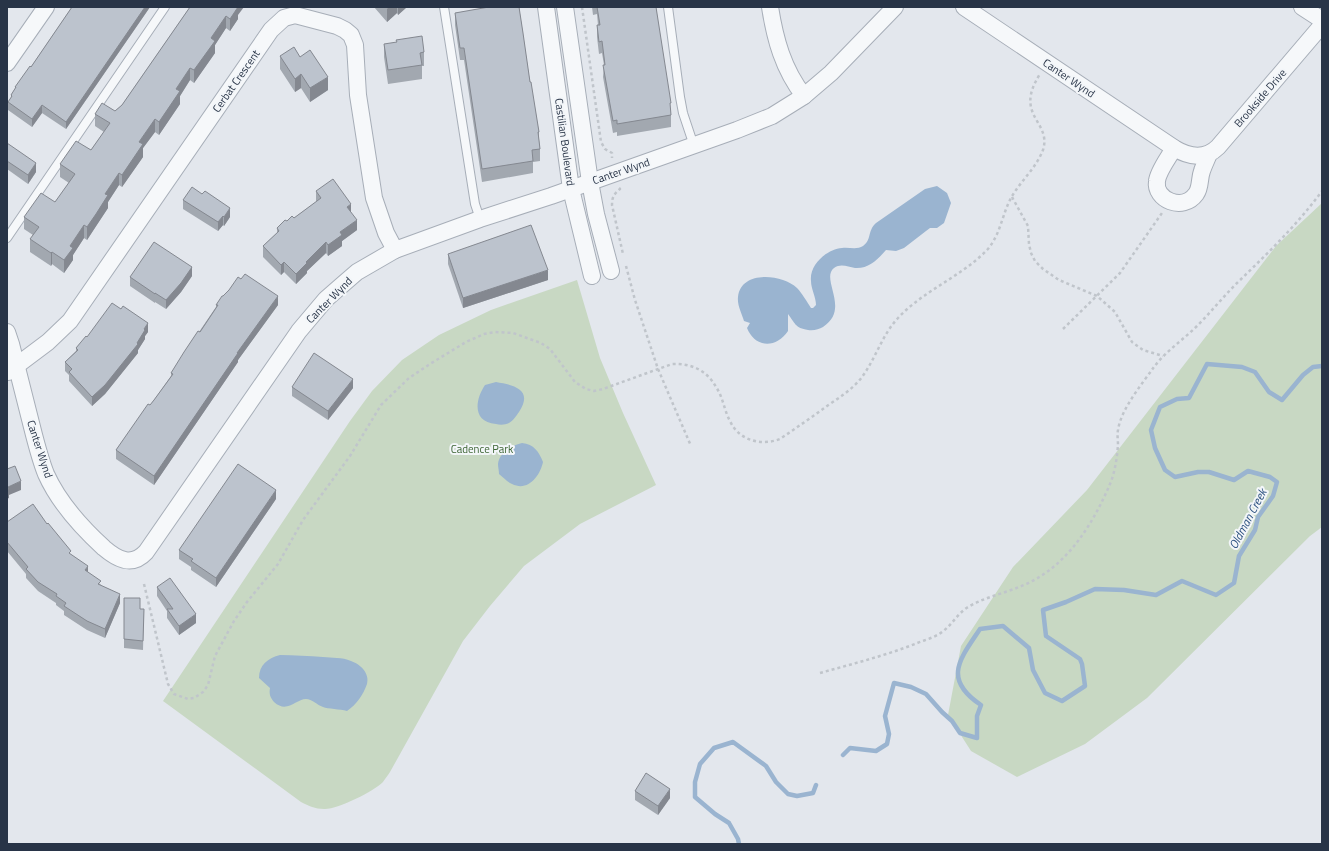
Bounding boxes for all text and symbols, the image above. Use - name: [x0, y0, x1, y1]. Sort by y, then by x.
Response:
- street label: Cerbat Crescent: [208, 46, 264, 116]
- street label: Canter Wynd: [1040, 55, 1098, 101]
- street label: Brookside Drive: [1230, 65, 1290, 131]
- street label: Castilian Boulevard: [551, 97, 579, 187]
- street label: Canter Wynd: [590, 154, 652, 188]
- street label: Canter Wynd: [302, 273, 356, 327]
- street label: Canter Wynd: [23, 418, 57, 480]
- park label: Cadence Park: [451, 441, 514, 457]
- water label: Oldman Creek: [1224, 484, 1272, 552]

